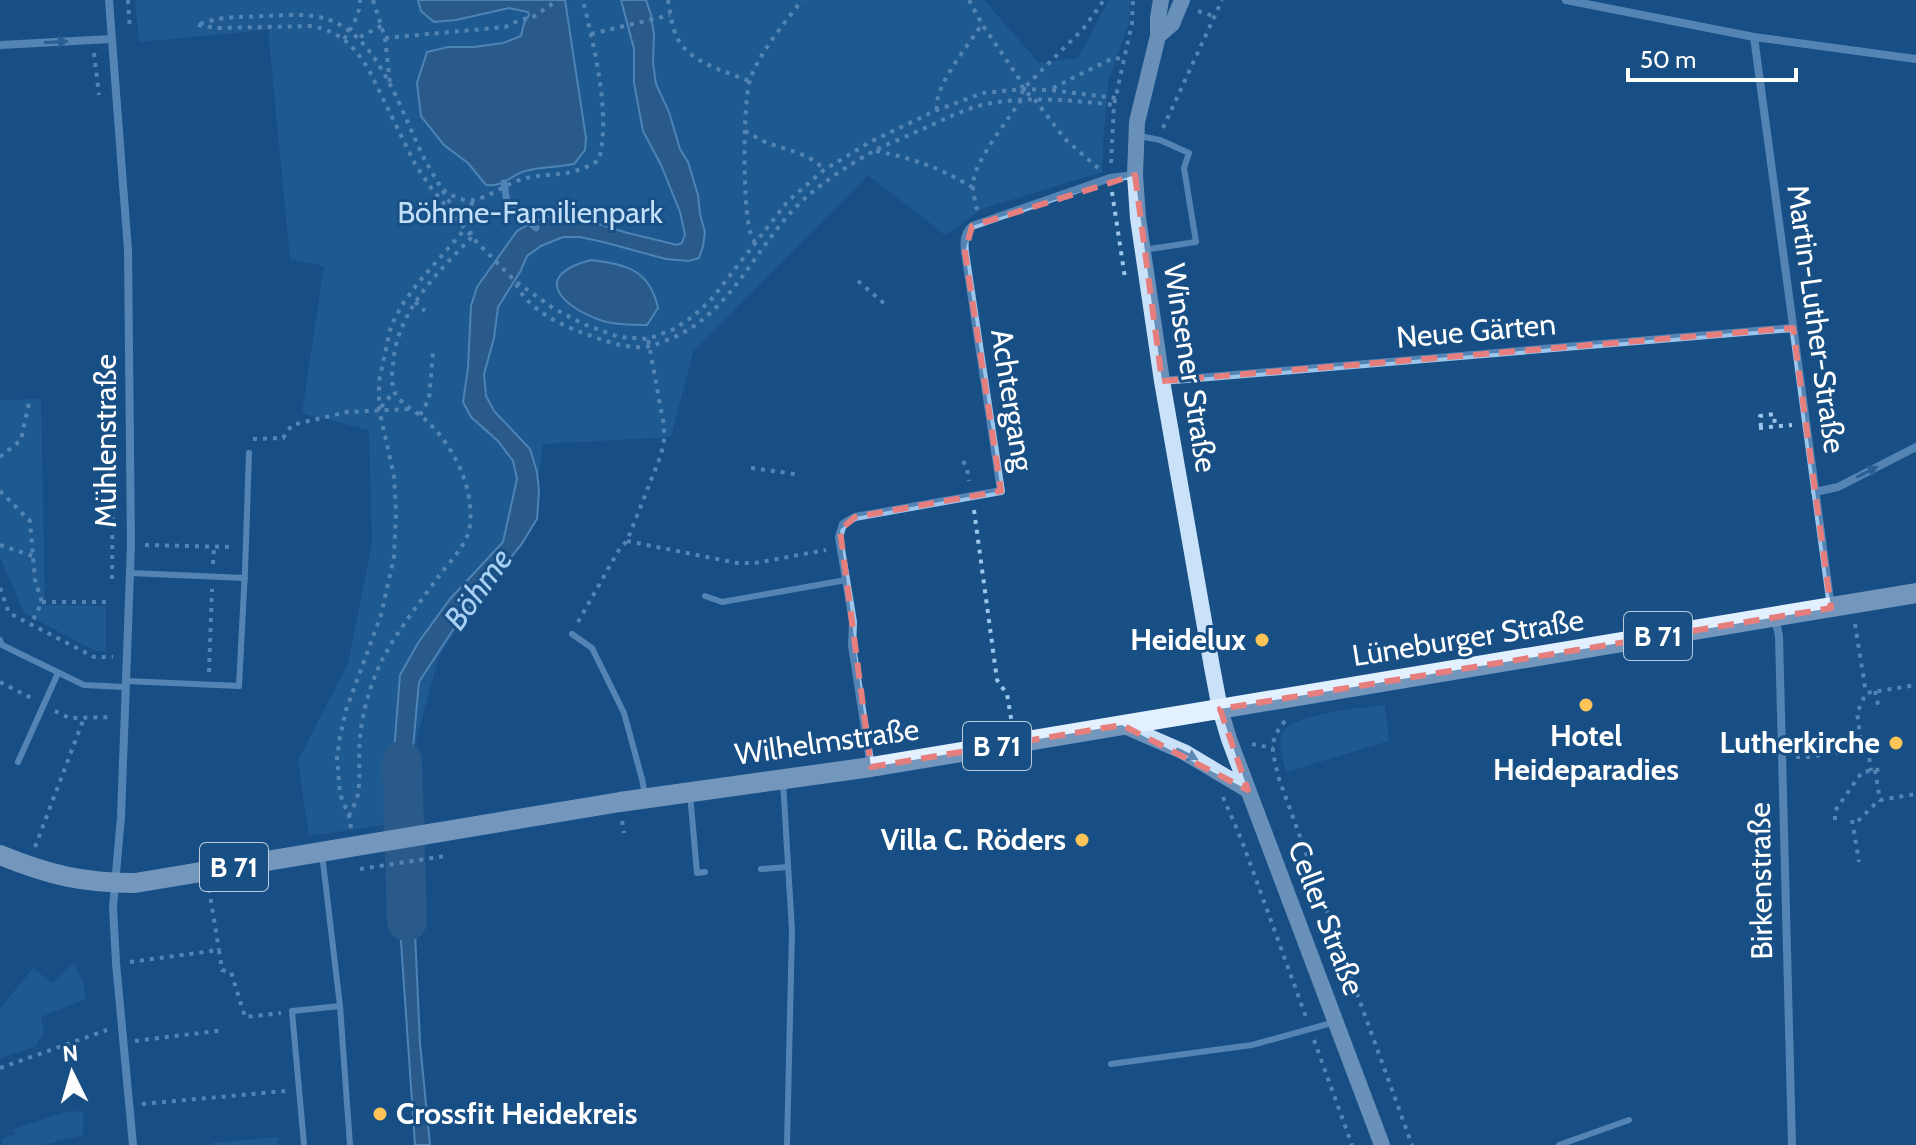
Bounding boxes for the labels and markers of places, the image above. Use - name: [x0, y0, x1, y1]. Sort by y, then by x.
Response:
- place label: Heidelux: [1130, 621, 1246, 658]
- marker: Heidelux: [1253, 631, 1271, 649]
- marker: Hotel Heideparadies: [1577, 696, 1595, 714]
- place label: Hotel Heideparadies: [1493, 717, 1679, 788]
- place label: Lutherkirche: [1719, 724, 1880, 761]
- marker: Lutherkirche: [1887, 734, 1905, 752]
- place label: Villa C. Röders: [881, 821, 1066, 858]
- marker: Villa C. Röders: [1073, 831, 1091, 849]
- place label: Crossfit Heidekreis: [396, 1095, 637, 1132]
- marker: Crossfit Heidekreis: [371, 1105, 389, 1123]

